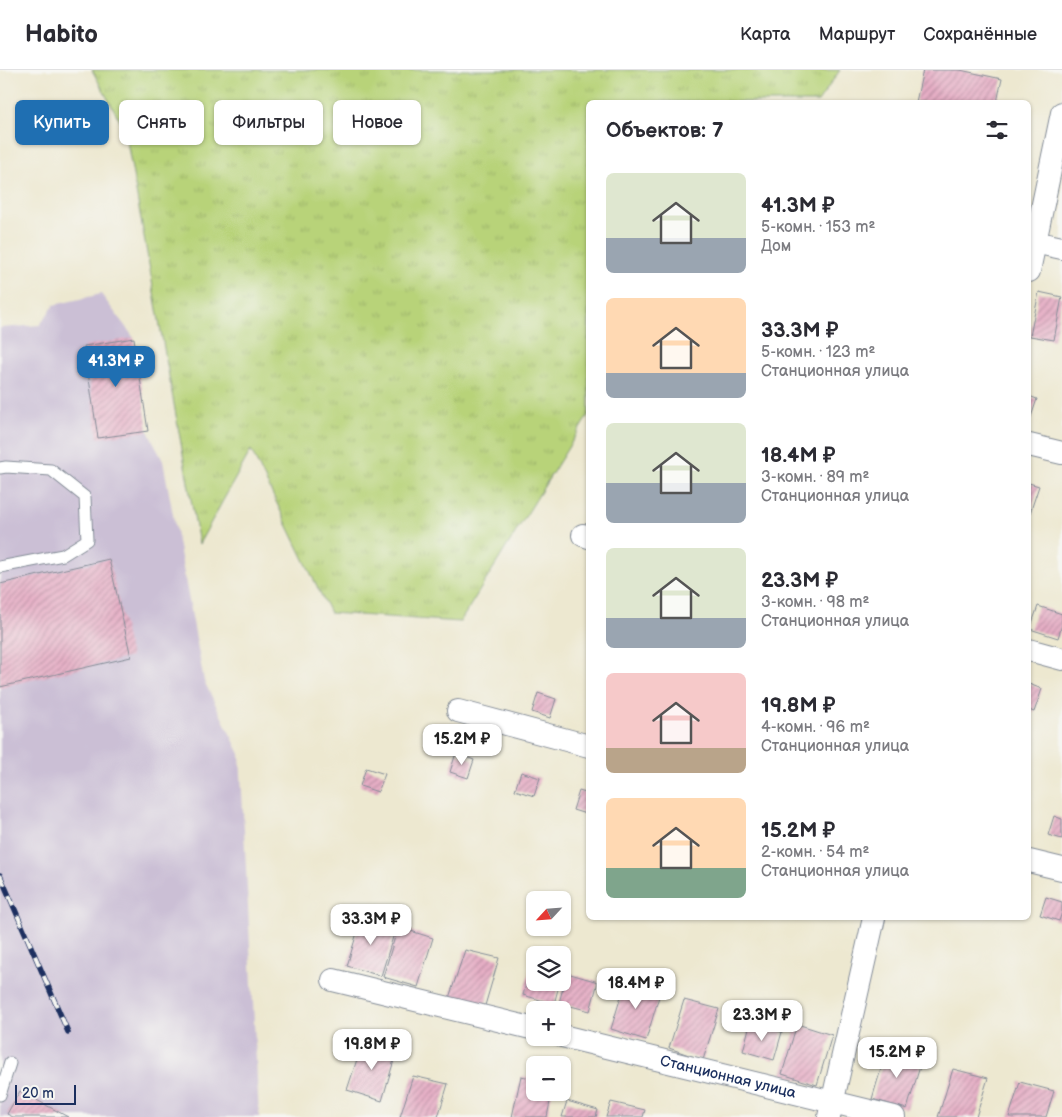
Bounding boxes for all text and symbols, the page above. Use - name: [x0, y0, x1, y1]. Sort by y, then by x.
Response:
- text: Habito: [25, 20, 98, 49]
- text: Карта: [740, 24, 791, 45]
- text: Маршрут: [819, 24, 895, 45]
- text: Сохранённые: [923, 24, 1037, 45]
- chip: Купить: [15, 100, 109, 145]
- chip: Снять: [119, 100, 204, 145]
- chip: Фильтры: [214, 100, 323, 145]
- chip: Новое: [333, 100, 421, 145]
- icon: filters: [983, 116, 1011, 144]
- text: Объектов: 7: [606, 118, 724, 143]
- icon: home: [646, 193, 706, 253]
- text: 41.3M ₽: [761, 193, 835, 218]
- text: 5-комн. · 153 m²: [761, 218, 875, 237]
- text: Дом: [761, 237, 791, 256]
- icon: home: [646, 318, 706, 378]
- text: 33.3M ₽: [761, 318, 838, 343]
- text: 5-комн. · 123 m²: [761, 343, 875, 362]
- pin: 41.3M ₽: [70, 346, 162, 388]
- text: 41.3M ₽: [88, 352, 144, 371]
- text: Станционная улица: [761, 362, 909, 381]
- icon: home: [646, 443, 706, 503]
- text: 18.4M ₽: [761, 443, 835, 468]
- text: 3-комн. · 89 m²: [761, 468, 869, 487]
- text: Станционная улица: [761, 487, 909, 506]
- icon: home: [646, 568, 706, 628]
- text: 23.3M ₽: [761, 568, 838, 593]
- text: 3-комн. · 98 m²: [761, 593, 869, 612]
- text: Станционная улица: [761, 612, 909, 631]
- icon: home: [646, 693, 706, 753]
- text: 19.8M ₽: [761, 693, 835, 718]
- text: 4-комн. · 96 m²: [761, 718, 870, 737]
- pin: 15.2M ₽: [416, 724, 508, 766]
- text: 15.2M ₽: [434, 730, 490, 749]
- text: Станционная улица: [761, 737, 909, 756]
- icon: home: [646, 818, 706, 878]
- text: 15.2M ₽: [761, 818, 835, 843]
- text: 2-комн. · 54 m²: [761, 843, 869, 862]
- text: Станционная улица: [761, 862, 909, 881]
- north arrow: [526, 891, 571, 936]
- map controls: [526, 891, 571, 1101]
- pin: 33.3M ₽: [325, 904, 417, 946]
- text: 33.3M ₽: [342, 910, 400, 929]
- button: layers: [526, 946, 571, 991]
- pin: 18.4M ₽: [590, 968, 682, 1010]
- text: 18.4M ₽: [608, 974, 664, 993]
- pin: 23.3M ₽: [716, 1000, 808, 1042]
- button: +: [526, 1001, 571, 1046]
- text: 23.3M ₽: [733, 1006, 791, 1025]
- pin: 19.8M ₽: [326, 1028, 418, 1071]
- text: 19.8M ₽: [344, 1035, 400, 1054]
- pin: 15.2M ₽: [851, 1036, 943, 1079]
- text: 15.2M ₽: [869, 1043, 925, 1062]
- street label: Станционная улица: [658, 1051, 798, 1102]
- button: −: [526, 1056, 571, 1101]
- scale bar: [15, 1082, 76, 1105]
- text: 20 m: [22, 1085, 54, 1102]

